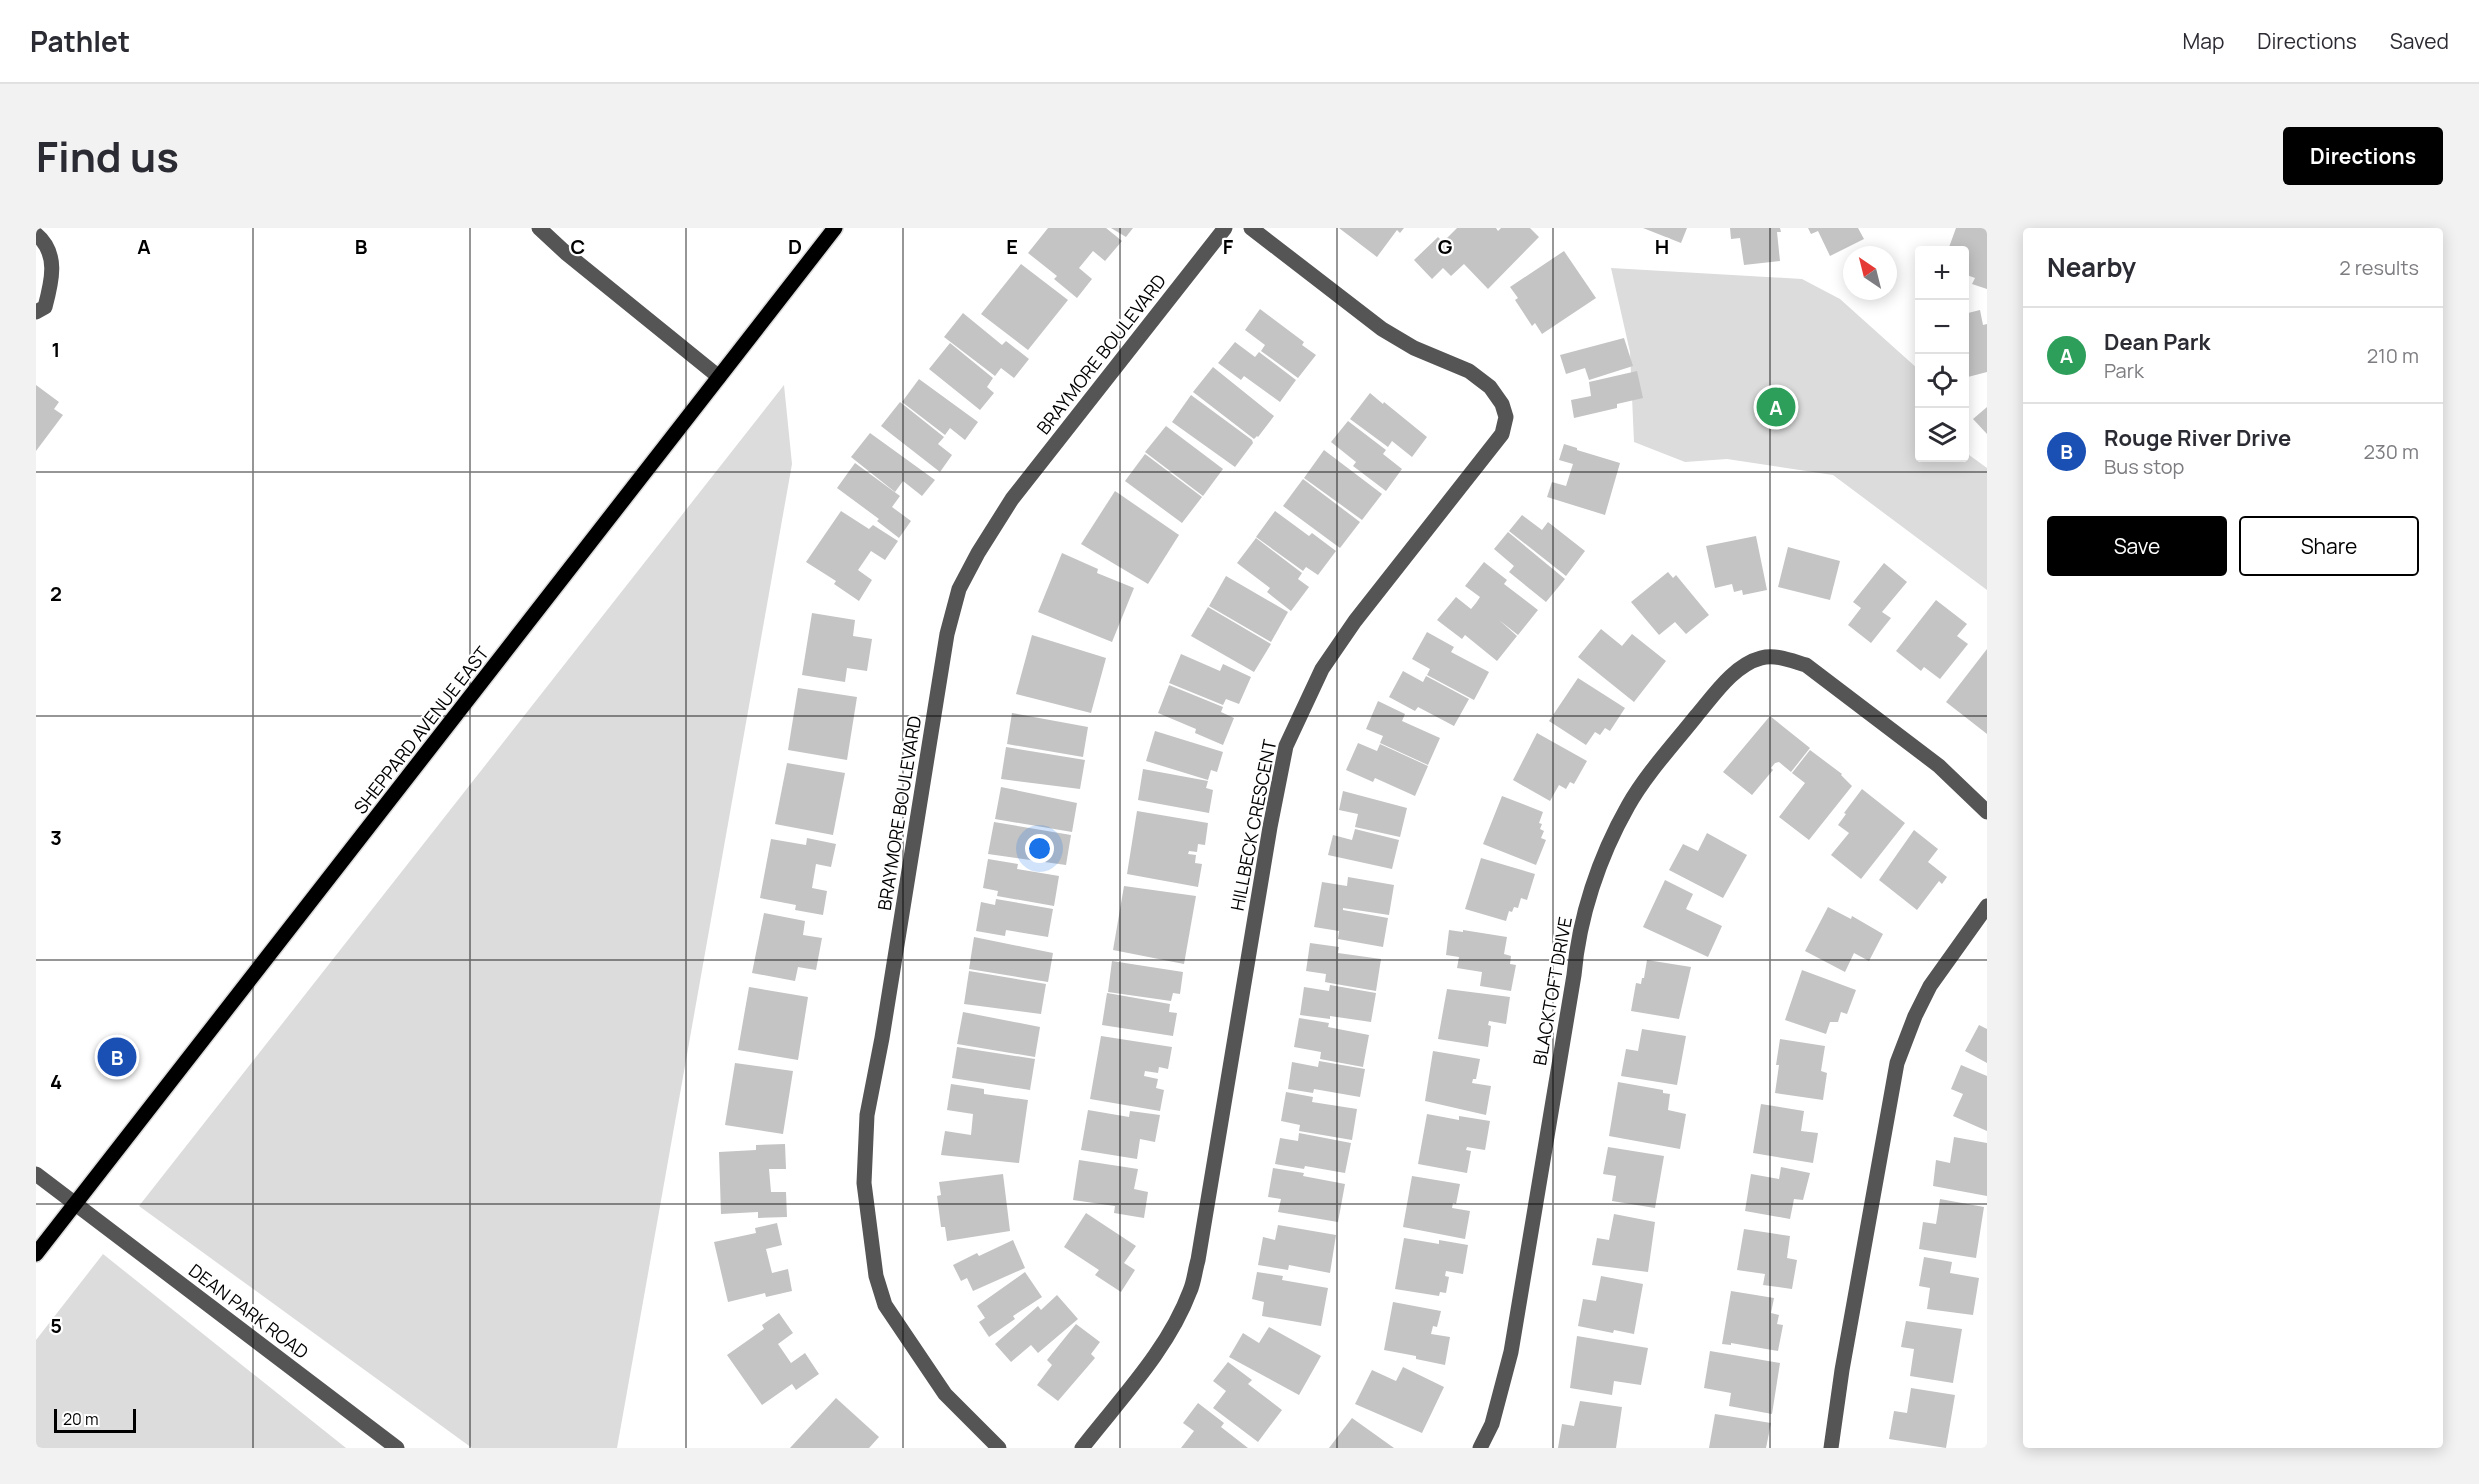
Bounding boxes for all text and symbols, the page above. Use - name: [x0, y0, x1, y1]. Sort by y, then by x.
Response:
- text: Pathlet: [30, 22, 130, 60]
- text: Map: [2183, 27, 2224, 55]
- text: Directions: [2257, 27, 2357, 55]
- text: Saved: [2390, 27, 2449, 55]
- text: Find us: [36, 127, 179, 185]
- button: Directions: [2283, 127, 2443, 185]
- text: A: [137, 233, 151, 260]
- text: B: [355, 233, 368, 260]
- text: C: [571, 233, 585, 260]
- text: D: [788, 233, 802, 260]
- text: E: [1006, 233, 1018, 260]
- text: F: [1223, 233, 1234, 260]
- text: G: [1438, 233, 1453, 260]
- text: H: [1655, 233, 1669, 260]
- north arrow: [1843, 246, 1897, 300]
- map controls: [1915, 246, 1969, 462]
- button: +: [1915, 246, 1969, 300]
- text: Nearby: [2047, 249, 2136, 285]
- text: 2 results: [2339, 254, 2419, 281]
- street label: BRAYMORE BOULEVARD: [1031, 269, 1171, 439]
- button: −: [1915, 300, 1969, 354]
- text: Dean Park: [2104, 327, 2210, 357]
- text: 1: [52, 336, 60, 363]
- text: A: [2060, 342, 2073, 369]
- text: 210 m: [2367, 342, 2419, 369]
- button: locate: [1915, 354, 1969, 408]
- text: Park: [2104, 357, 2144, 384]
- pin: A: [1756, 384, 1796, 429]
- button: layers: [1915, 408, 1969, 462]
- text: Rouge River Drive: [2104, 423, 2291, 453]
- text: B: [2060, 438, 2073, 465]
- text: 230 m: [2363, 438, 2419, 465]
- text: Bus stop: [2104, 453, 2184, 480]
- button: Save: [2047, 516, 2227, 576]
- button: Share: [2239, 516, 2419, 576]
- text: 2: [50, 580, 62, 607]
- street label: SHEPPARD AVENUE EAST: [348, 641, 494, 819]
- street label: BRAYMORE BOULEVARD: [872, 714, 926, 912]
- street label: HILLBECK CRESCENT: [1225, 737, 1281, 913]
- text: 3: [50, 824, 62, 851]
- your location: [1025, 834, 1054, 863]
- street label: BLACKTOFT DRIVE: [1527, 915, 1577, 1067]
- pin: B: [98, 1034, 136, 1080]
- text: 4: [50, 1068, 62, 1095]
- street label: DEAN PARK ROAD: [184, 1258, 314, 1364]
- text: 5: [50, 1312, 62, 1339]
- scale bar: [54, 1406, 136, 1434]
- text: 20 m: [63, 1408, 99, 1430]

